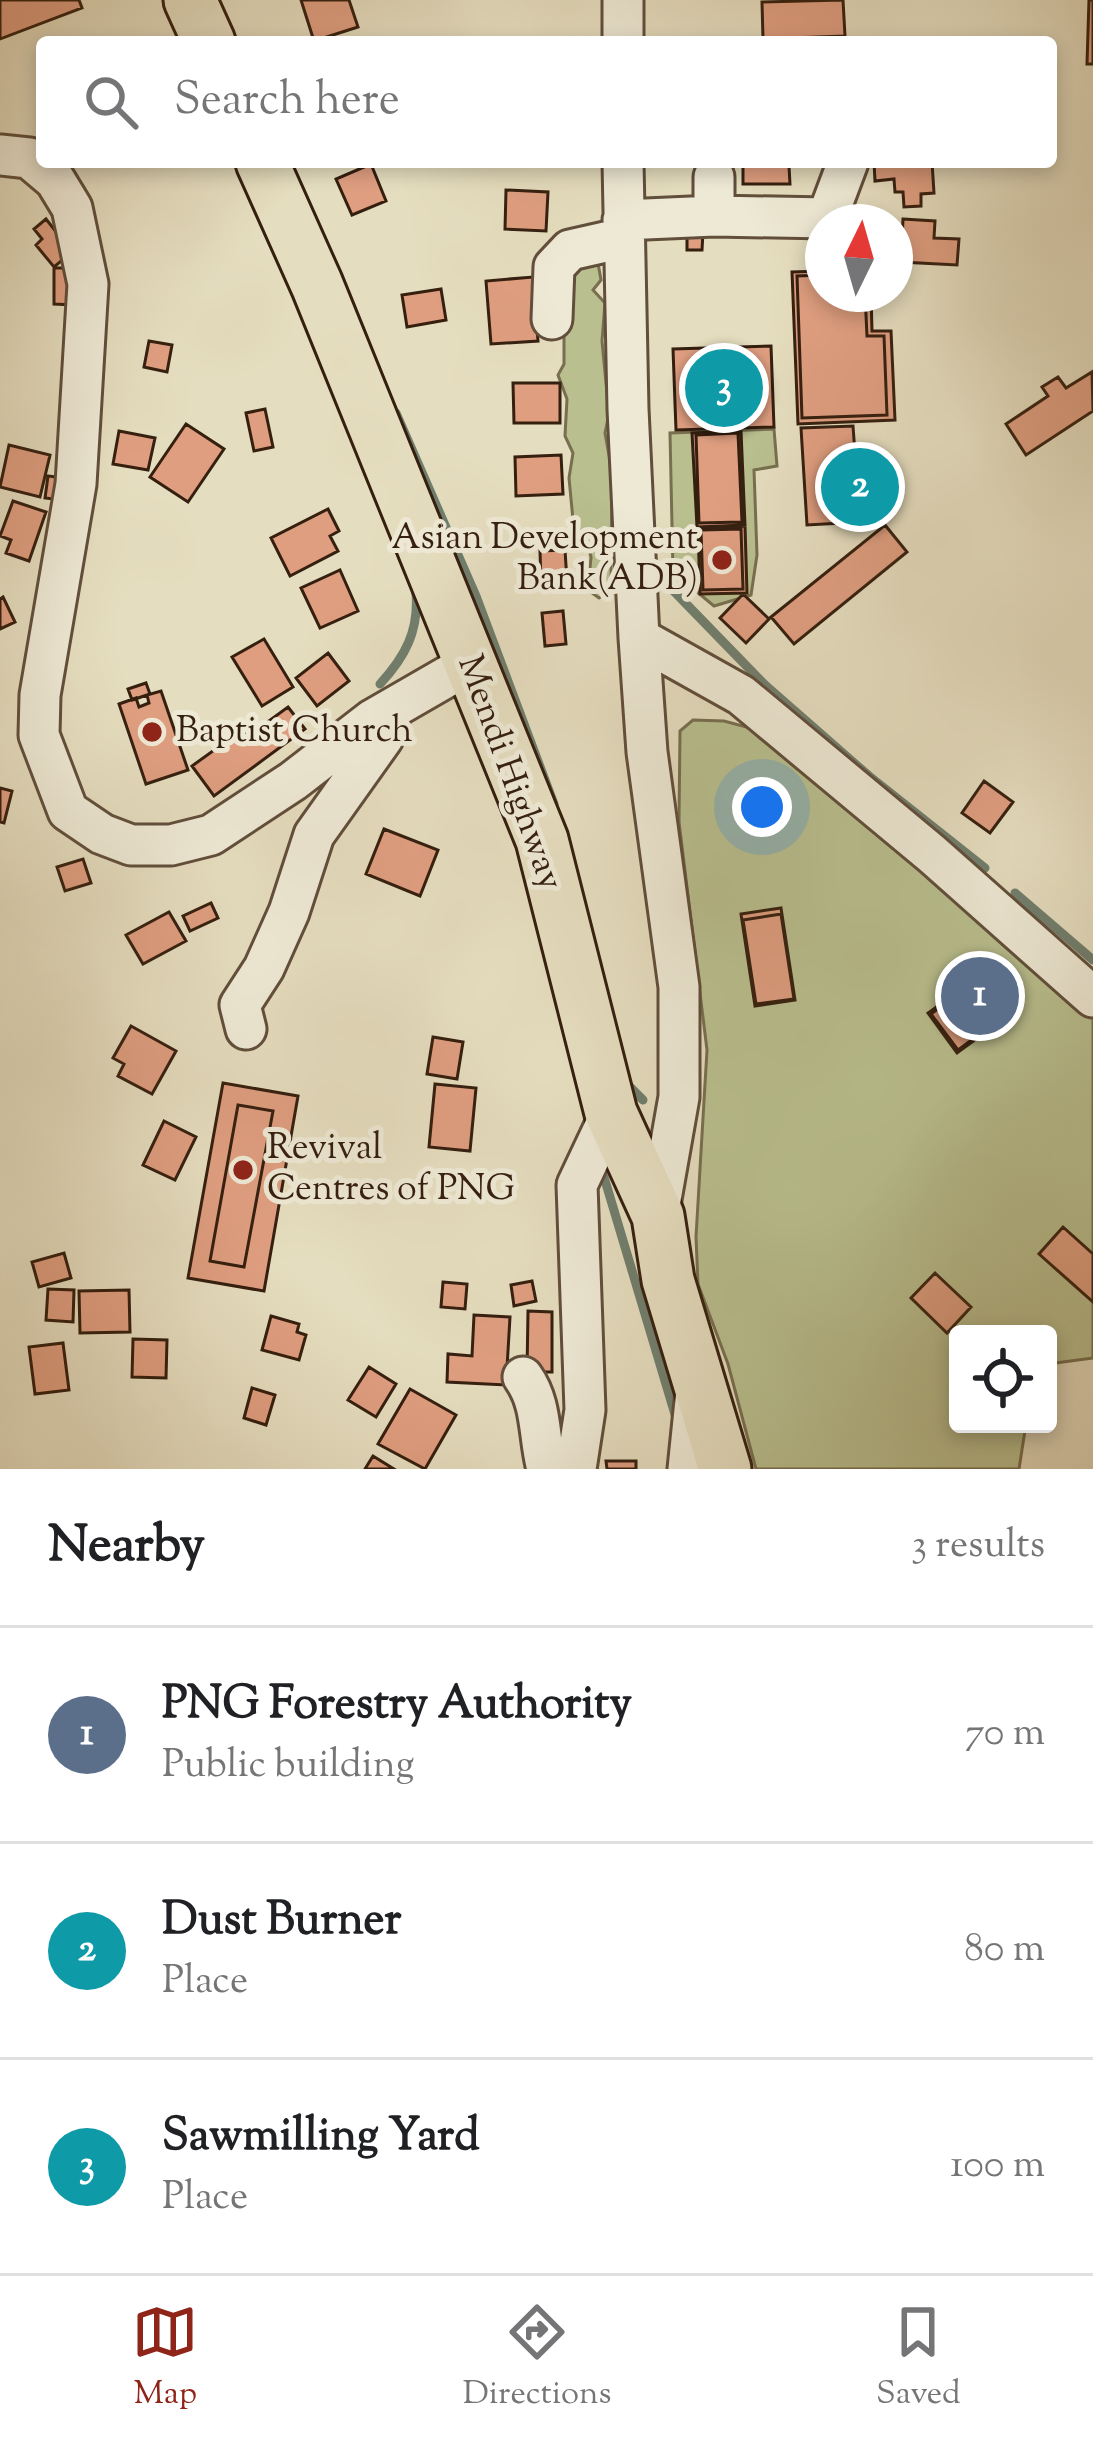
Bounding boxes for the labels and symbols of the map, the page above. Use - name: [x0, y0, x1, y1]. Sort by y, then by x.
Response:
- north arrow: [805, 204, 913, 312]
- pin: 3: [685, 343, 763, 433]
- pin: 2: [821, 442, 899, 532]
- place label: Asian Development Bank(ADB): [391, 513, 698, 606]
- marker: Asian Development Bank(ADB): [709, 547, 735, 573]
- street label: Mendi Highway: [442, 648, 576, 898]
- place label: Baptist Church: [176, 706, 413, 758]
- marker: Baptist Church: [139, 719, 165, 745]
- your location: [732, 777, 792, 837]
- pin: 1: [941, 951, 1019, 1041]
- place label: Revival Centres of PNG: [267, 1123, 515, 1216]
- marker: Revival Centres of PNG: [230, 1157, 256, 1183]

